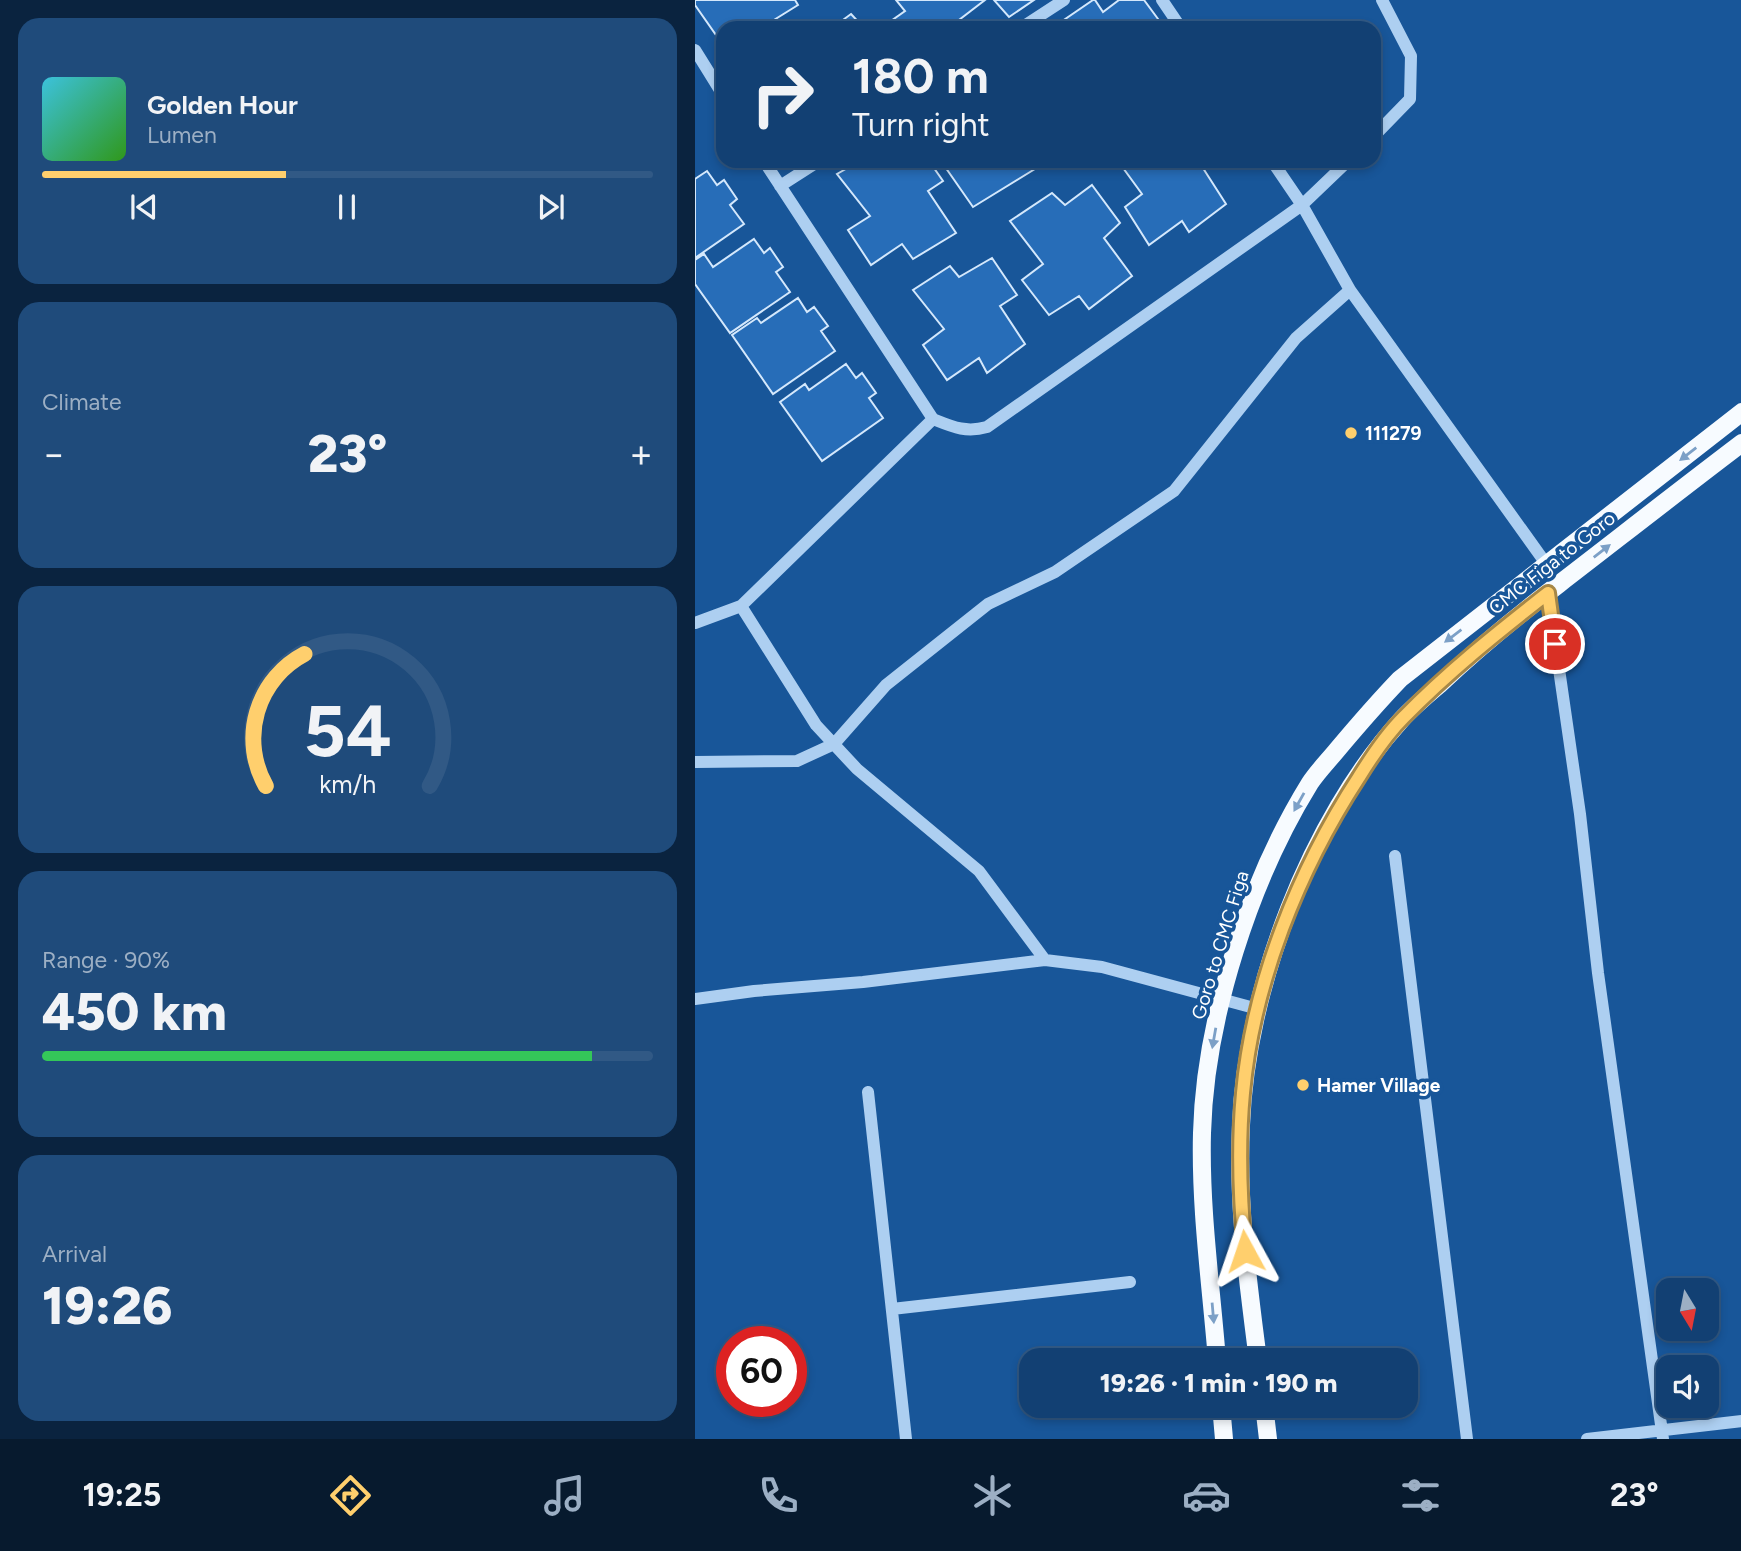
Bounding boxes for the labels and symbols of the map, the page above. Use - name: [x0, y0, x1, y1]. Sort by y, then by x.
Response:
- place label: 111279: [1365, 422, 1422, 445]
- marker: 111279: [1343, 425, 1359, 441]
- one-way arrow: [1679, 447, 1697, 461]
- street label: CMC Figa to Goro: [1484, 506, 1620, 620]
- one-way arrow: [1592, 543, 1610, 558]
- pin: [1525, 614, 1585, 674]
- one-way arrow: [1444, 629, 1462, 644]
- one-way arrow: [1293, 793, 1305, 812]
- street label: Goro to CMC Figa: [1186, 868, 1254, 1022]
- one-way arrow: [1208, 1027, 1219, 1049]
- place label: Hamer Village: [1317, 1074, 1441, 1097]
- marker: Hamer Village: [1295, 1077, 1311, 1093]
- position arrow: [1208, 1214, 1282, 1288]
- north arrow: [1656, 1278, 1719, 1340]
- one-way arrow: [1208, 1302, 1219, 1324]
- speed limit sign: 60: [716, 1326, 807, 1417]

